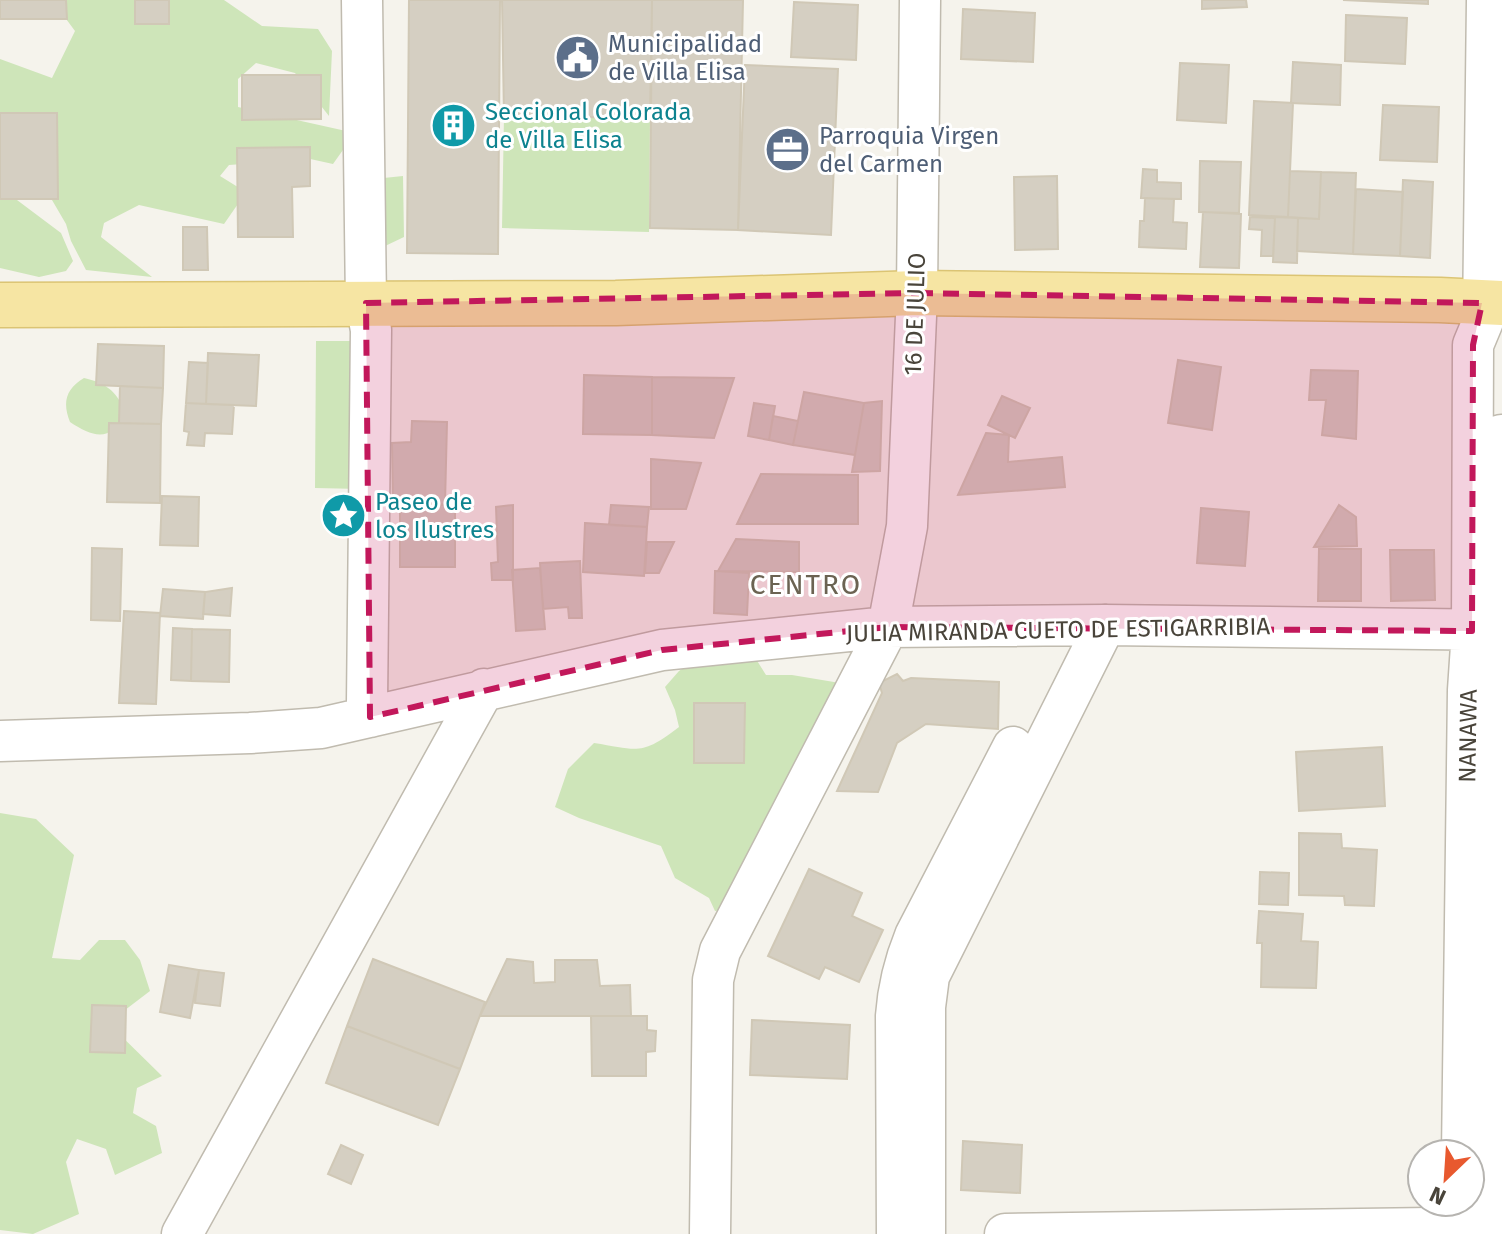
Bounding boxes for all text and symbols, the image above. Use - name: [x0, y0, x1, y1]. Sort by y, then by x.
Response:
- place label: Municipalidad de Villa Elisa: [608, 30, 762, 86]
- public building icon: Municipalidad de Villa Elisa: [553, 34, 601, 82]
- place label: Seccional Colorada de Villa Elisa: [485, 98, 691, 154]
- building icon: Seccional Colorada de Villa Elisa: [430, 102, 478, 150]
- place label: Parroquia Virgen del Carmen: [819, 122, 999, 178]
- office icon: Parroquia Virgen del Carmen: [764, 126, 812, 174]
- street label: 16 DE JULIO: [899, 252, 931, 376]
- place label: Paseo de los Ilustres: [375, 488, 494, 544]
- place icon: Paseo de los Ilustres: [320, 492, 368, 540]
- district label: CENTRO: [750, 568, 862, 601]
- street label: JULIA MIRANDA CUETO DE ESTIGARRIBIA: [846, 612, 1271, 648]
- street label: NANAWA: [1453, 689, 1483, 783]
- north arrow: [1406, 1138, 1486, 1218]
- text: N: [1425, 1180, 1450, 1211]

